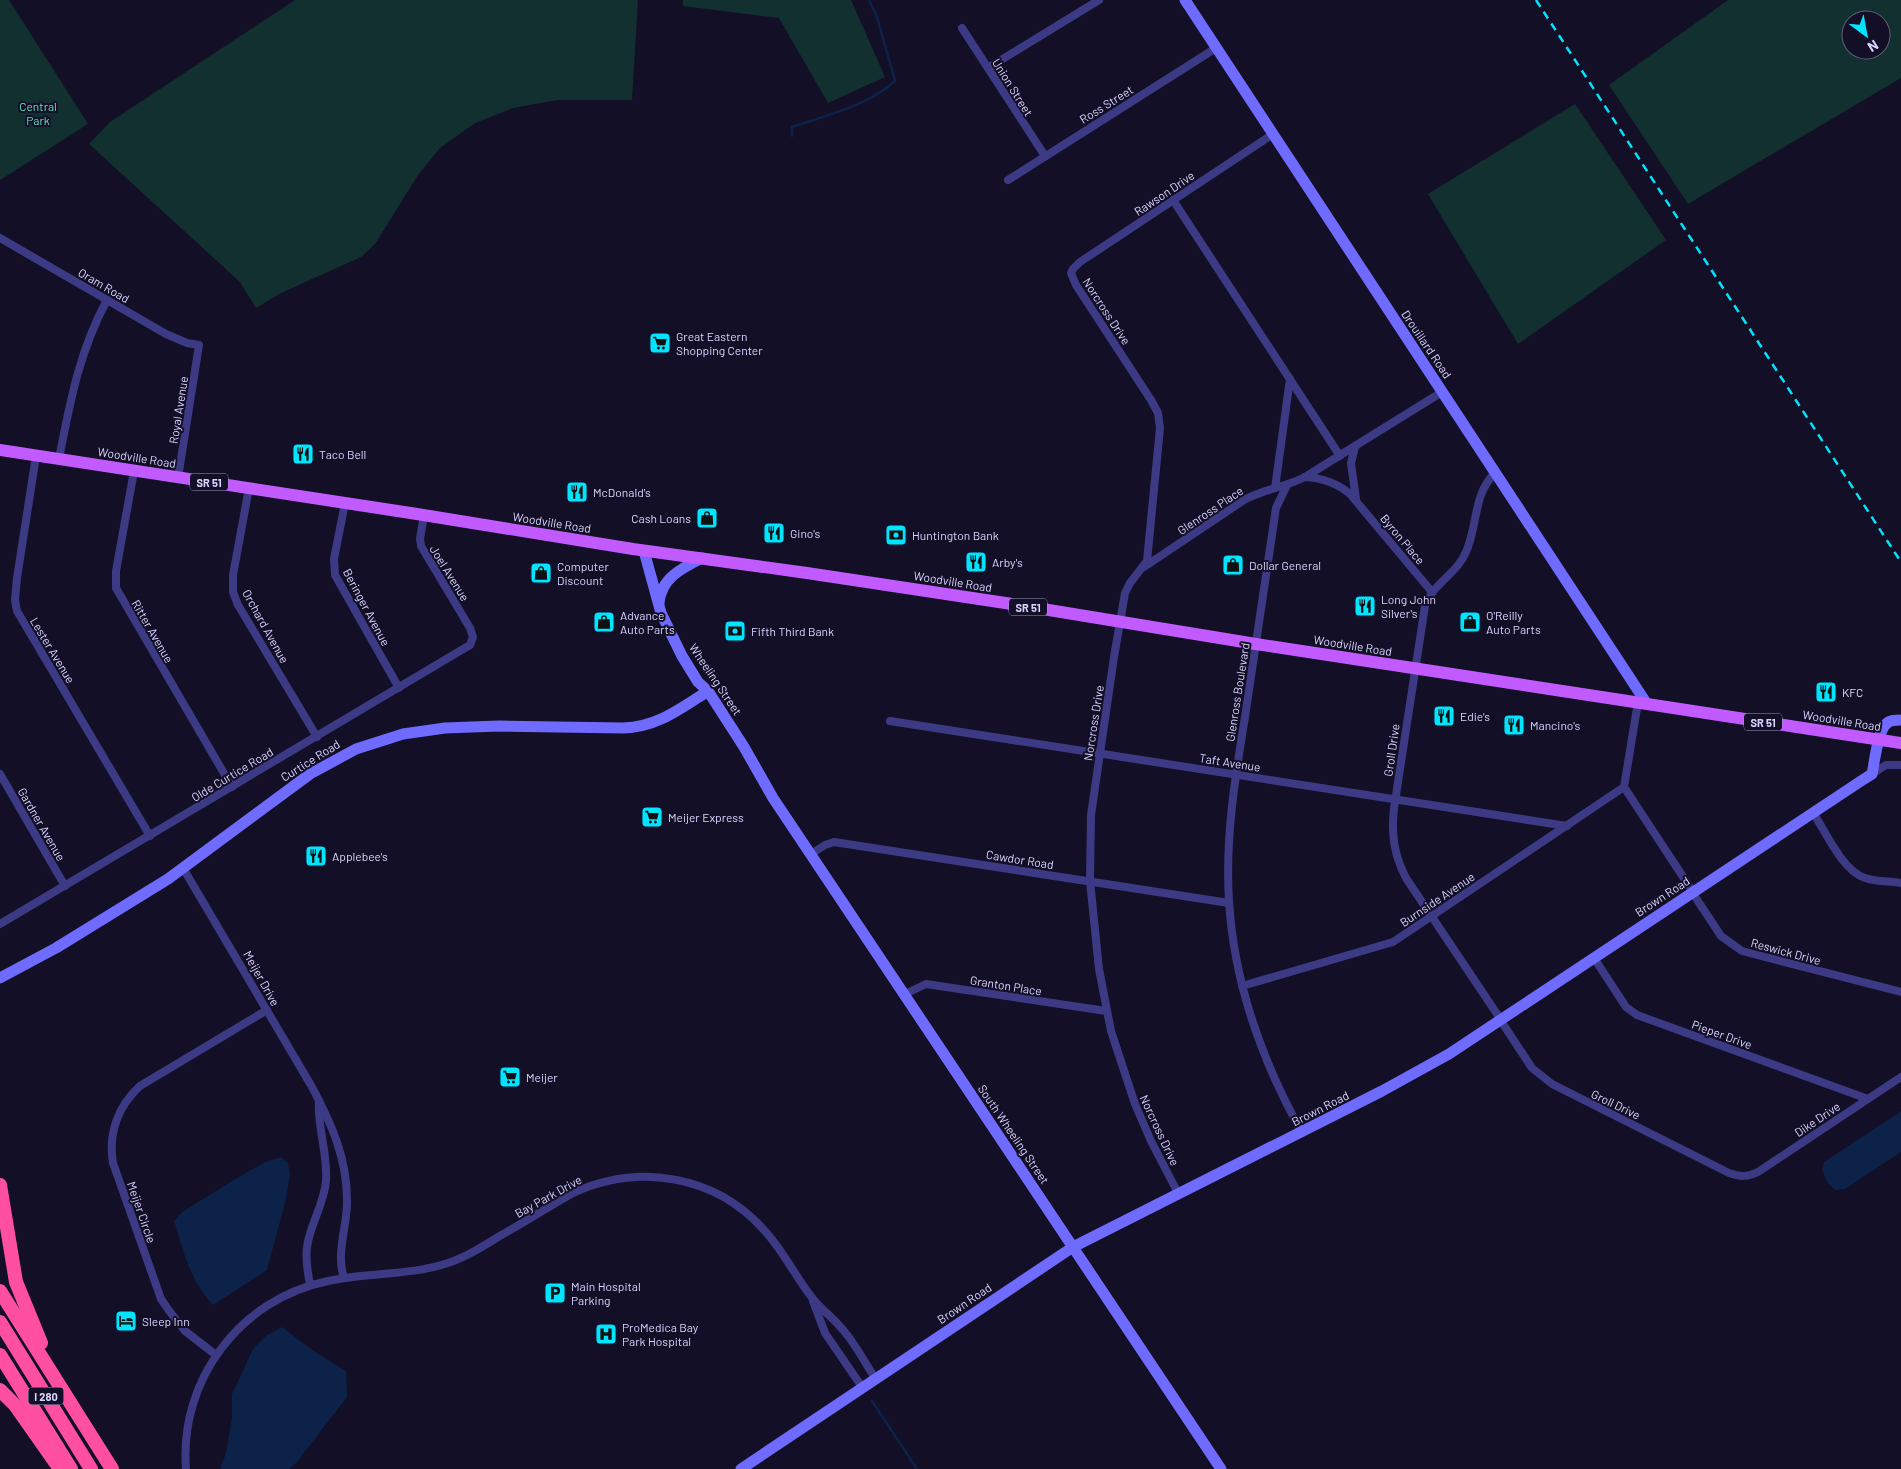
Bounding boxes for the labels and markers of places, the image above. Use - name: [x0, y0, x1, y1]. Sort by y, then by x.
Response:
- place label: Great Eastern Shopping Center: [676, 329, 763, 357]
- supermarket icon: Great Eastern Shopping Center: [648, 331, 672, 355]
- restaurant icon: Taco Bell: [291, 442, 315, 466]
- place label: Taco Bell: [319, 447, 366, 461]
- restaurant icon: McDonald's: [565, 480, 589, 504]
- place label: McDonald's: [593, 485, 651, 499]
- shop icon: Cash Loans: [695, 506, 719, 530]
- place label: Cash Loans: [631, 511, 691, 525]
- restaurant icon: Gino's: [762, 521, 786, 545]
- bank icon: Huntington Bank: [884, 523, 908, 547]
- place label: Gino's: [790, 526, 820, 540]
- place label: Huntington Bank: [912, 528, 999, 542]
- restaurant icon: Arby's: [964, 550, 988, 574]
- shop icon: Dollar General: [1221, 553, 1245, 577]
- place label: Arby's: [992, 555, 1023, 569]
- place label: Dollar General: [1249, 558, 1321, 572]
- place label: Computer Discount: [557, 559, 609, 587]
- shop icon: Computer Discount: [529, 561, 553, 585]
- place label: Long John Silver's: [1381, 592, 1436, 620]
- restaurant icon: Long John Silver's: [1353, 594, 1377, 618]
- place label: Advance Auto Parts: [620, 608, 675, 636]
- place label: O'Reilly Auto Parts: [1486, 608, 1541, 636]
- shop icon: Advance Auto Parts: [592, 610, 616, 634]
- shop icon: O'Reilly Auto Parts: [1458, 610, 1482, 634]
- bank icon: Fifth Third Bank: [723, 619, 747, 643]
- place label: Fifth Third Bank: [751, 624, 834, 638]
- restaurant icon: KFC: [1814, 680, 1838, 704]
- place label: KFC: [1842, 685, 1863, 699]
- restaurant icon: Edie's: [1432, 704, 1456, 728]
- place label: Edie's: [1460, 709, 1490, 723]
- restaurant icon: Mancino's: [1502, 713, 1526, 737]
- place label: Mancino's: [1530, 718, 1580, 732]
- supermarket icon: Meijer Express: [640, 805, 664, 829]
- place label: Meijer Express: [668, 810, 744, 824]
- restaurant icon: Applebee's: [304, 844, 328, 868]
- place label: Applebee's: [332, 849, 388, 863]
- supermarket icon: Meijer: [498, 1065, 522, 1089]
- place label: Meijer: [526, 1070, 558, 1084]
- place label: Main Hospital Parking: [571, 1279, 641, 1307]
- parking icon: Main Hospital Parking: [543, 1281, 567, 1305]
- hotel icon: Sleep Inn: [114, 1309, 138, 1333]
- place label: Sleep Inn: [142, 1314, 190, 1328]
- place label: ProMedica Bay Park Hospital: [622, 1320, 699, 1348]
- hospital icon: ProMedica Bay Park Hospital: [594, 1322, 618, 1346]

